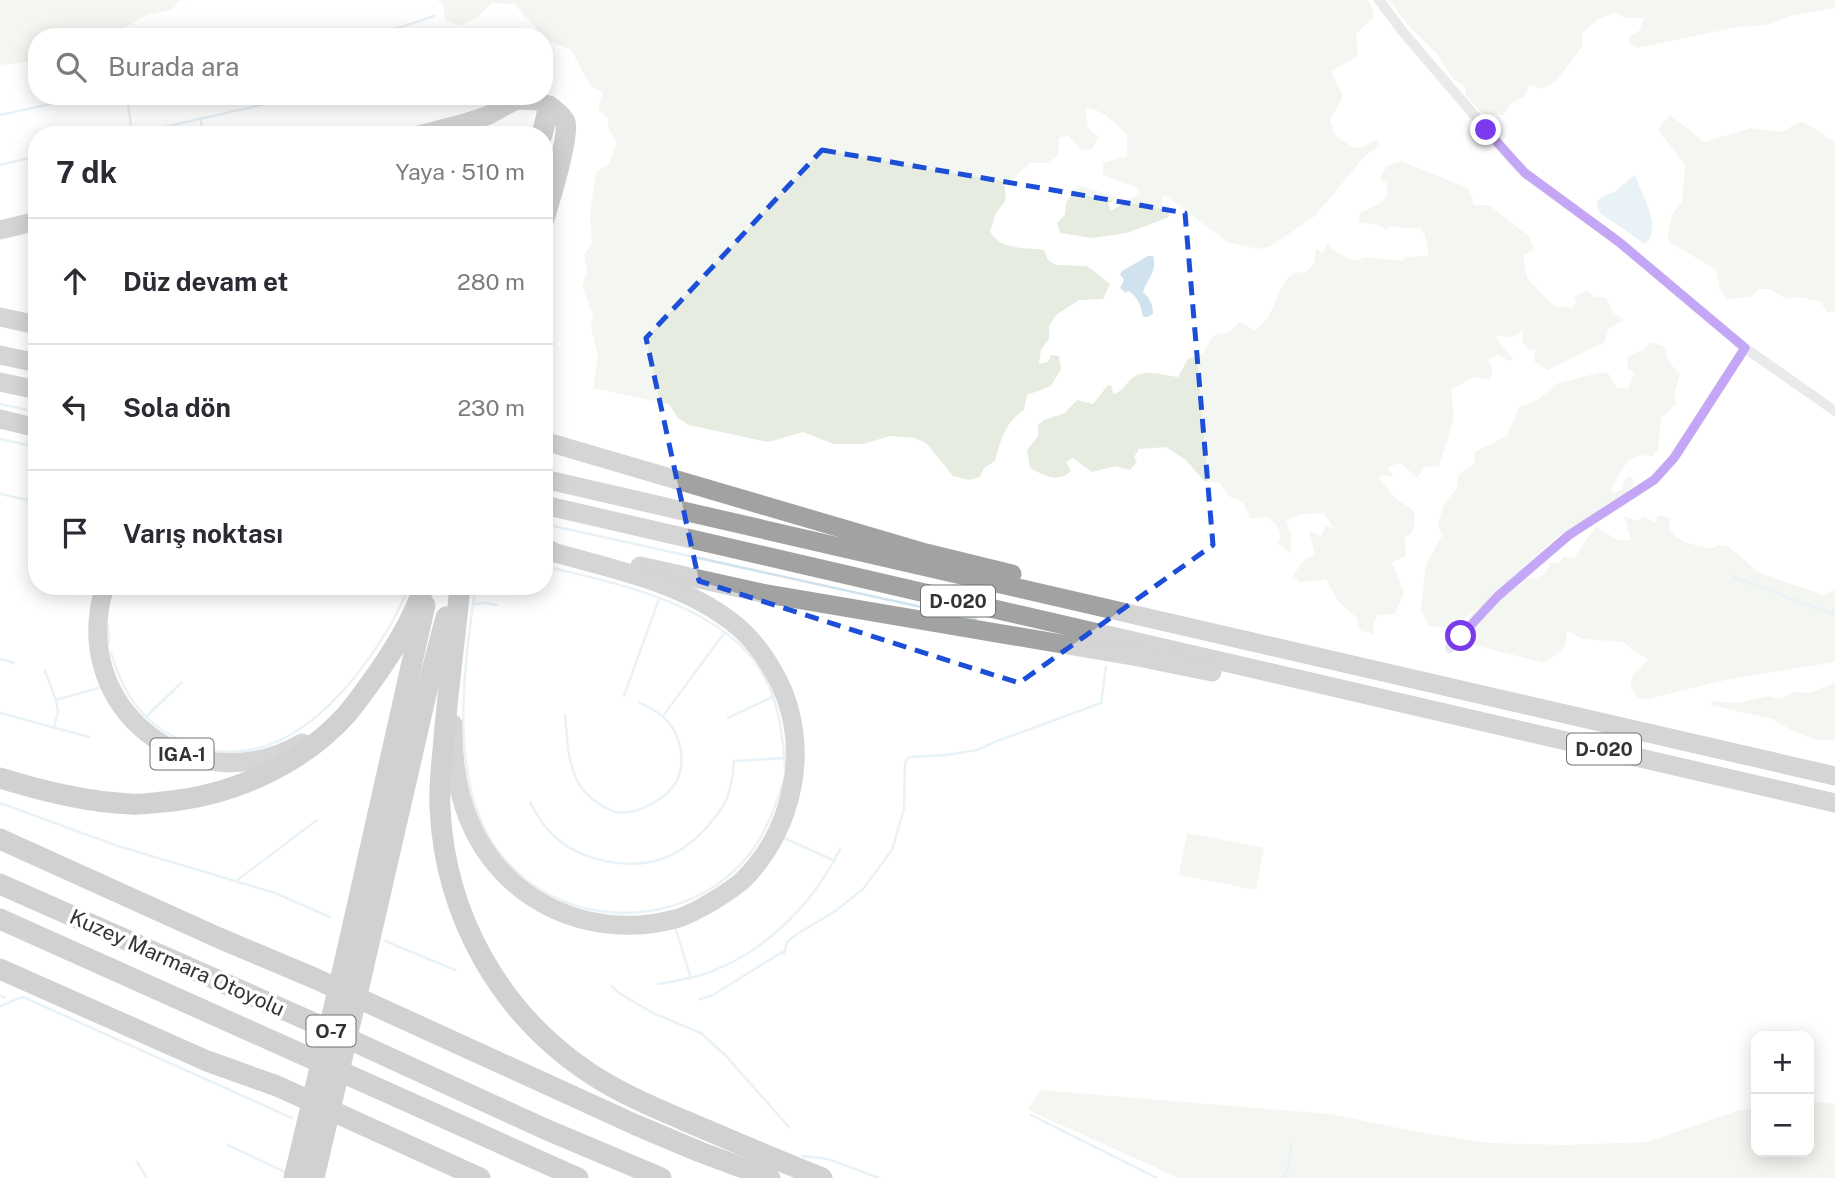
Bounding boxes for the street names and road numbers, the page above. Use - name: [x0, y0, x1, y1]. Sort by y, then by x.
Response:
- road number: D-020: [921, 586, 995, 616]
- road number: D-020: [1567, 734, 1641, 764]
- road number: IGA-1: [150, 738, 214, 769]
- street label: Kuzey Marmara Otoyolu: [66, 904, 289, 1021]
- road number: O-7: [306, 1015, 356, 1046]

